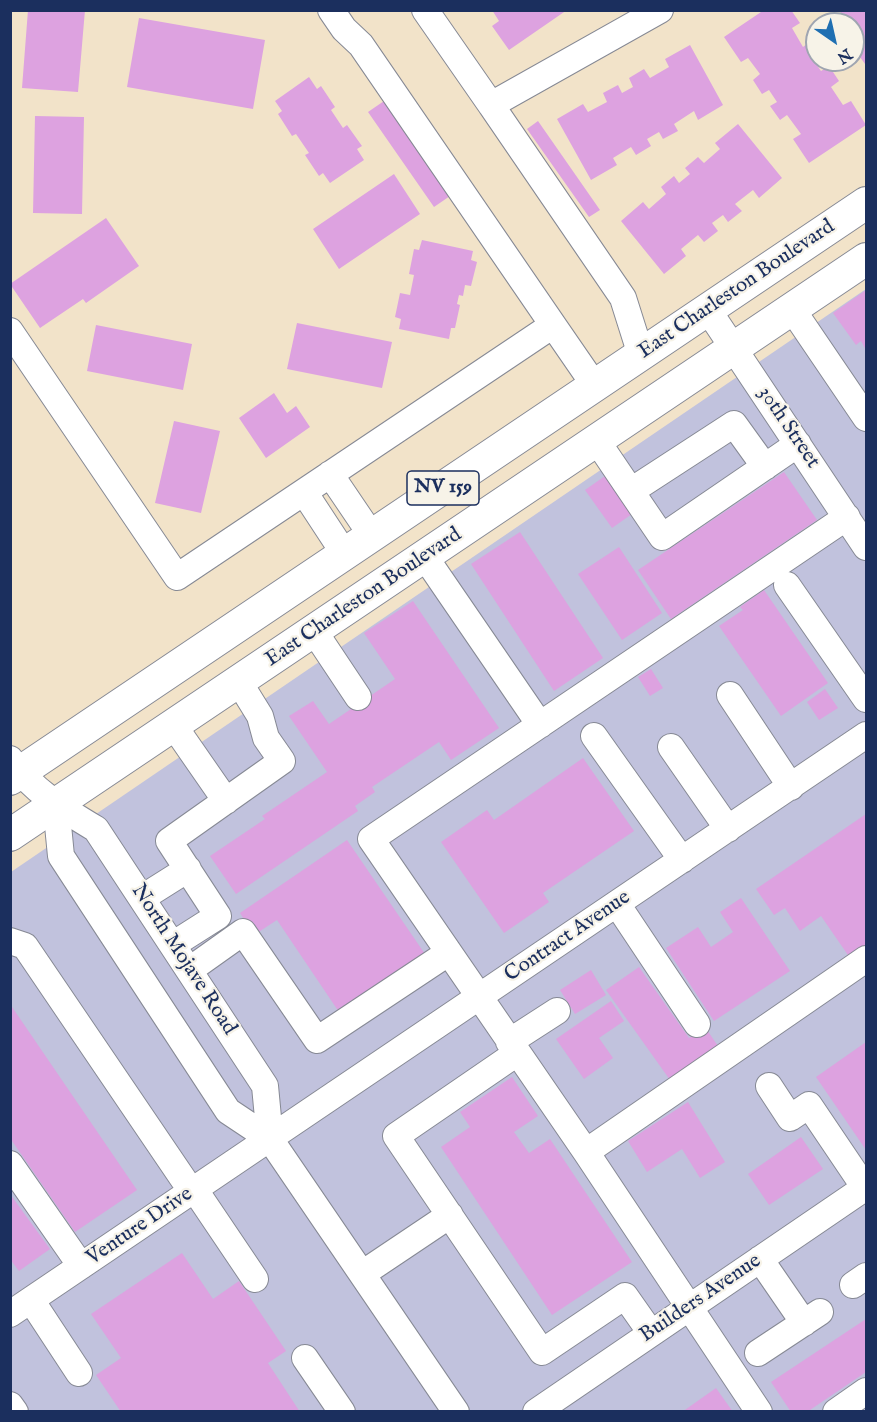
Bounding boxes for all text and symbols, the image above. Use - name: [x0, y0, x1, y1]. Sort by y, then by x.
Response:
- north arrow: [805, 12, 865, 72]
- text: N: [833, 43, 855, 67]
- street label: East Charleston Boulevard: [634, 215, 840, 365]
- street label: 30th Street: [751, 382, 825, 474]
- road number: NV 159: [407, 471, 479, 505]
- street label: East Charleston Boulevard: [261, 523, 467, 673]
- street label: North Mojave Road: [125, 880, 241, 1040]
- street label: Contract Avenue: [500, 886, 636, 988]
- street label: Venture Drive: [82, 1182, 198, 1272]
- street label: Builders Avenue: [636, 1249, 766, 1349]

